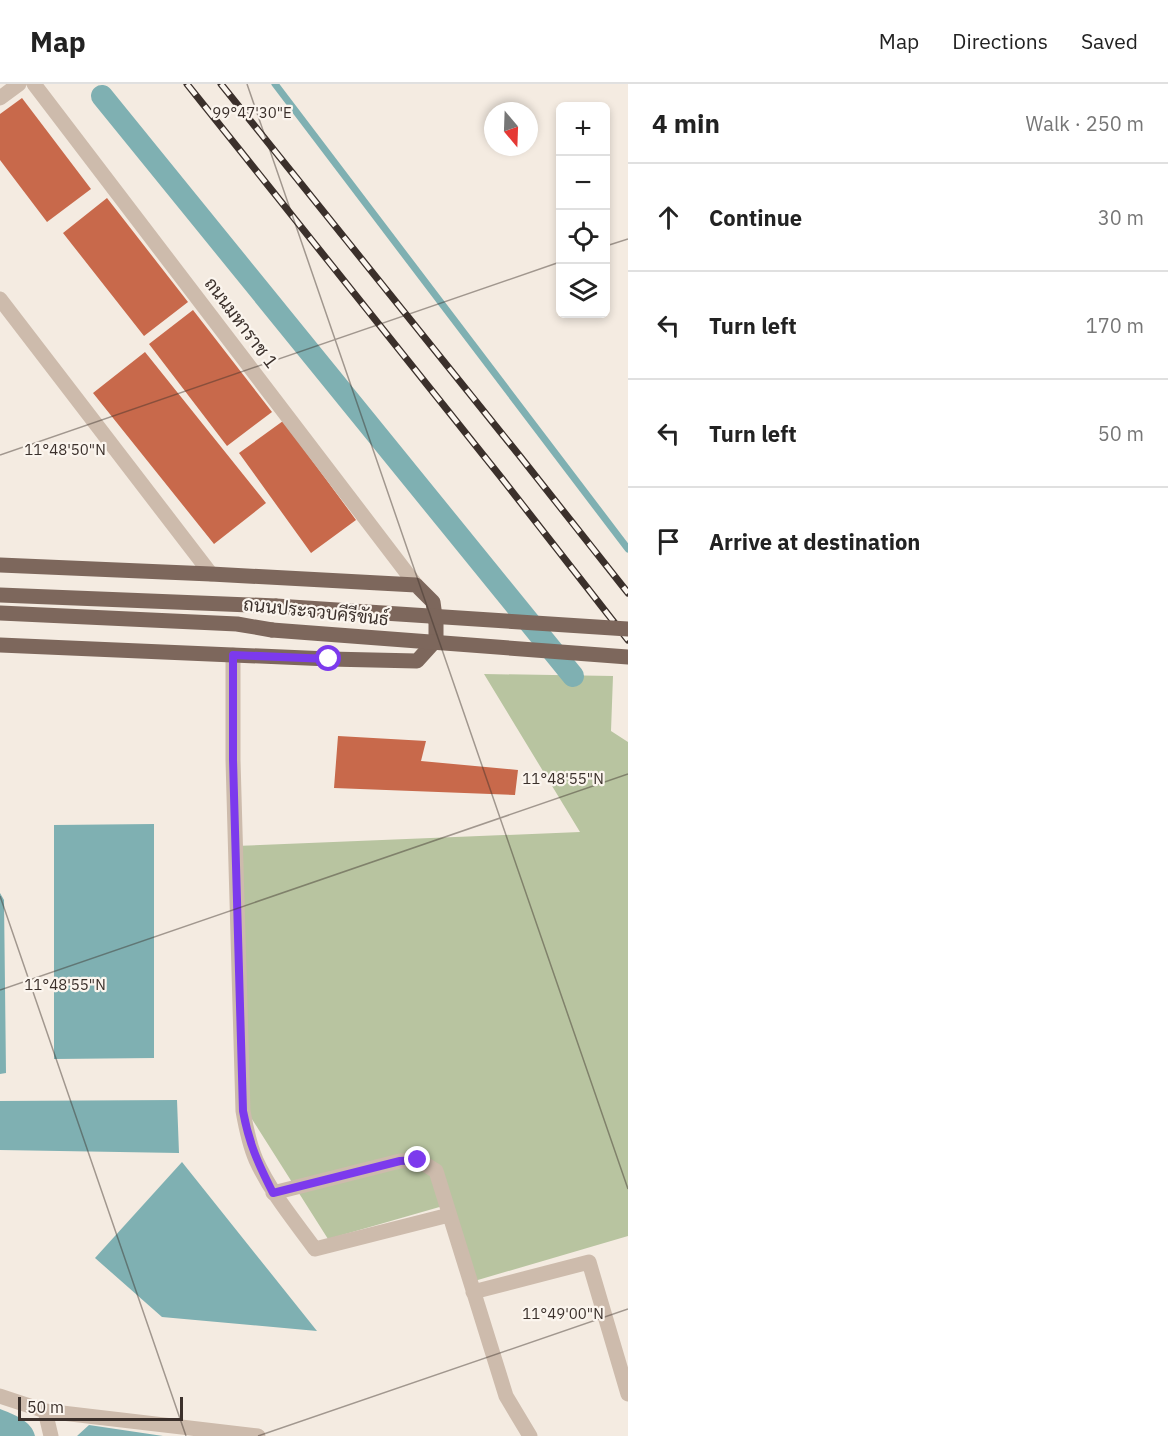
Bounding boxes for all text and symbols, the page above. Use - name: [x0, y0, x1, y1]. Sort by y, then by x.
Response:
- text: Map: [30, 23, 86, 60]
- text: Map: [879, 27, 919, 55]
- text: Directions: [952, 27, 1048, 55]
- text: Saved: [1081, 27, 1138, 55]
- north arrow: [484, 102, 538, 156]
- map controls: [556, 102, 610, 318]
- button: +: [556, 102, 610, 156]
- text: 99°47'30"E: [212, 103, 292, 122]
- text: 4 min: [652, 106, 720, 140]
- text: Walk · 250 m: [1026, 110, 1144, 137]
- button: −: [556, 156, 610, 210]
- icon: ahead: [652, 201, 685, 234]
- text: Continue: [709, 203, 802, 232]
- text: 30 m: [1098, 204, 1144, 231]
- button: locate: [556, 210, 610, 264]
- button: layers: [556, 264, 610, 318]
- street label: ถนนมหาราช 1: [200, 273, 283, 373]
- icon: left: [652, 309, 685, 342]
- text: Turn left: [709, 311, 797, 340]
- text: 170 m: [1086, 312, 1144, 339]
- icon: left: [652, 417, 685, 450]
- text: Turn left: [709, 419, 797, 448]
- text: 50 m: [1098, 420, 1144, 447]
- text: 11°48'50"N: [24, 440, 106, 459]
- icon: arrive: [652, 525, 685, 558]
- text: Arrive at destination: [709, 527, 920, 556]
- street label: ถนนประจวบคีรีขันธ์: [242, 591, 390, 631]
- route start: [315, 645, 341, 671]
- text: 11°48'55"N: [522, 769, 604, 788]
- text: 11°48'55"N: [24, 975, 106, 994]
- route end: [404, 1146, 430, 1172]
- text: 11°49'00"N: [522, 1304, 604, 1323]
- scale bar: [18, 1394, 183, 1422]
- text: 50 m: [27, 1397, 64, 1417]

